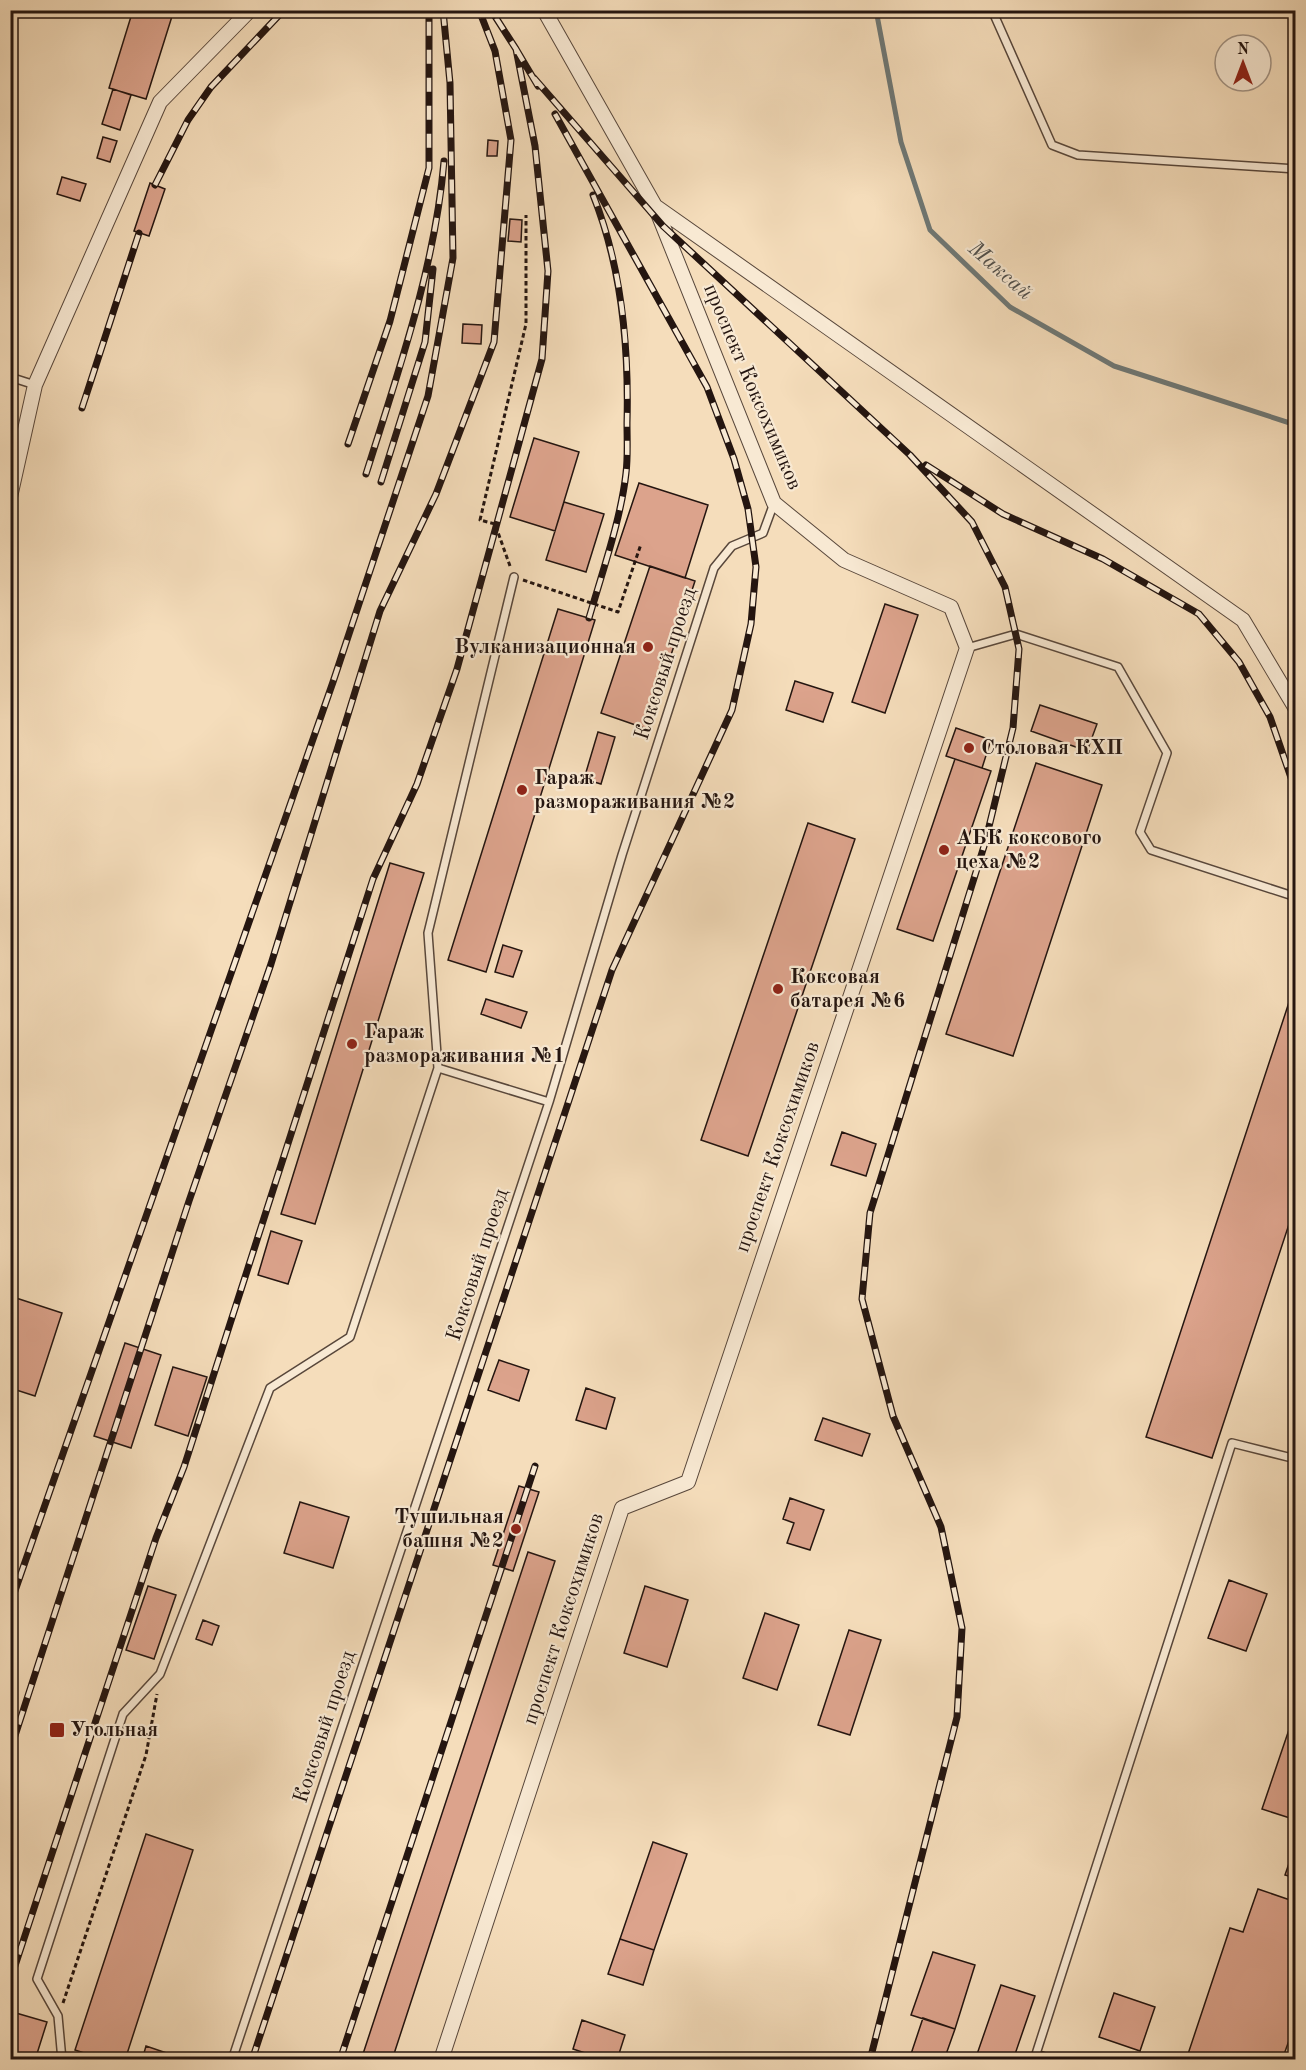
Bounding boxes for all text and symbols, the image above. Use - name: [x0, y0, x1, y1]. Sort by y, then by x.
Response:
- north arrow: [1213, 33, 1273, 93]
- text: N: [1237, 42, 1250, 58]
- water label: Максай: [963, 237, 1037, 305]
- street label: проспект Коксохимиков: [699, 281, 805, 493]
- street label: Коксовый проезд: [631, 585, 701, 743]
- place label: Вулканизационная: [454, 637, 636, 658]
- marker: Вулканизационная: [641, 640, 655, 654]
- place label: Столовая КХП: [981, 738, 1123, 759]
- marker: Столовая КХП: [962, 741, 976, 755]
- place label: Гараж размораживания №2: [534, 768, 735, 813]
- marker: Гараж размораживания №2: [515, 783, 529, 797]
- place label: АБК коксового цеха №2: [956, 828, 1102, 873]
- marker: АБК коксового цеха №2: [937, 843, 951, 857]
- place label: Коксовая батарея №6: [790, 967, 905, 1012]
- marker: Коксовая батарея №6: [771, 982, 785, 996]
- place label: Гараж размораживания №1: [364, 1022, 565, 1067]
- marker: Гараж размораживания №1: [345, 1037, 359, 1051]
- street label: проспект Коксохимиков: [732, 1039, 824, 1255]
- street label: Коксовый проезд: [443, 1186, 513, 1344]
- place label: Тушильная башня №2: [394, 1507, 504, 1552]
- street label: проспект Коксохимиков: [520, 1510, 608, 1728]
- marker: Тушильная башня №2: [509, 1522, 523, 1536]
- street label: Коксовый проезд: [290, 1648, 360, 1806]
- place label: Угольная: [70, 1720, 158, 1741]
- marker: Угольная: [48, 1721, 66, 1739]

